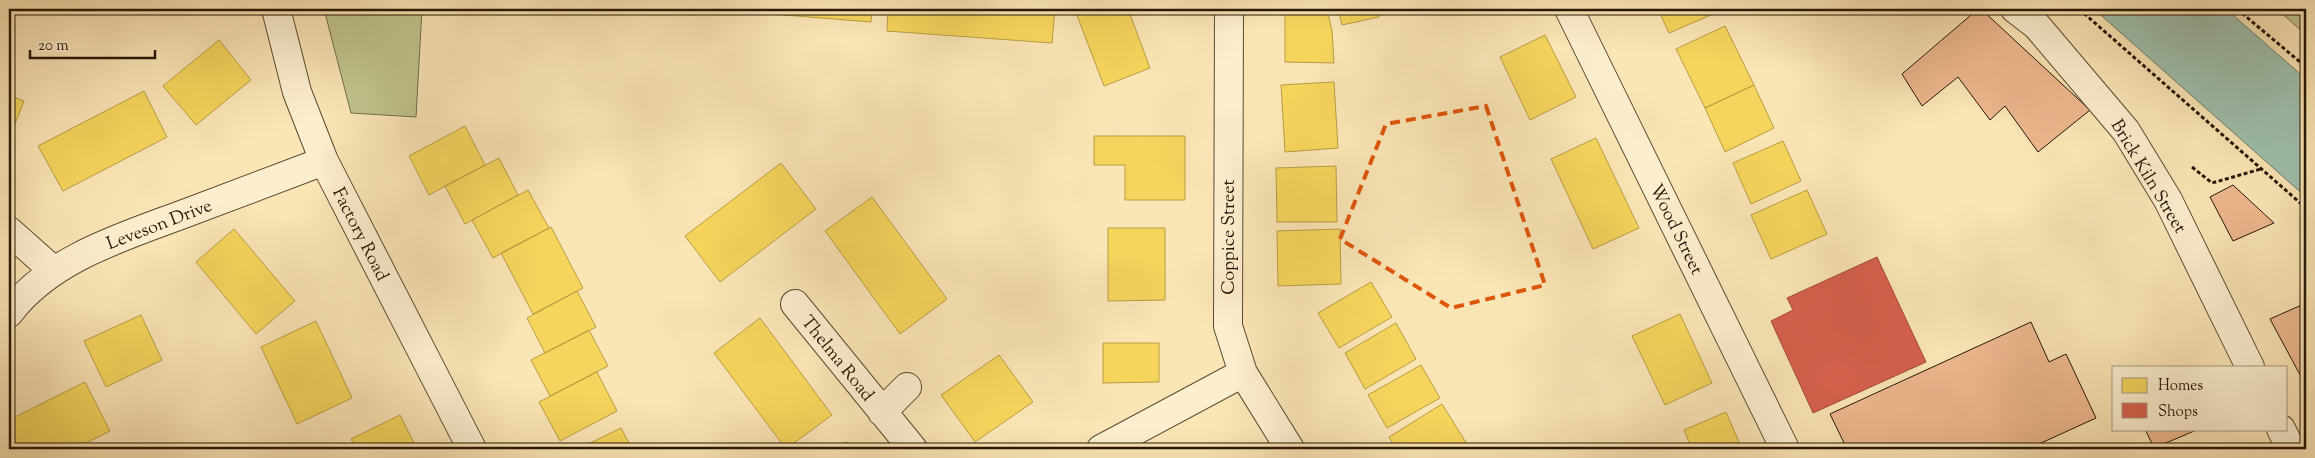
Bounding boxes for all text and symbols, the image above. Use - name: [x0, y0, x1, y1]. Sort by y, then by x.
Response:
- scale bar: [30, 28, 155, 60]
- text: 20 m: [38, 36, 69, 57]
- street label: Brick Kiln Street: [2103, 115, 2192, 239]
- street label: Coppice Street: [1217, 179, 1243, 295]
- street label: Wood Street: [1642, 180, 1708, 280]
- street label: Factory Road: [325, 184, 394, 286]
- street label: Leveson Drive: [103, 194, 216, 258]
- street label: Thelma Road: [794, 311, 879, 408]
- legend: [2112, 366, 2288, 430]
- text: Homes: [2158, 376, 2203, 397]
- text: Shops: [2158, 402, 2198, 423]

